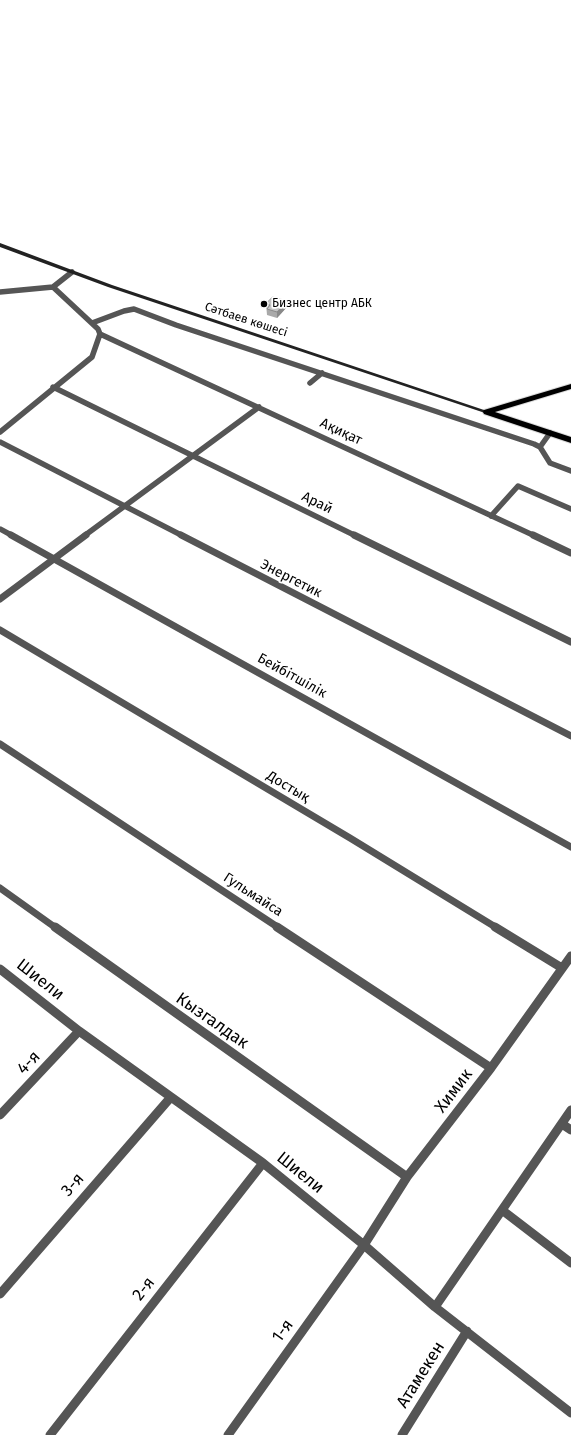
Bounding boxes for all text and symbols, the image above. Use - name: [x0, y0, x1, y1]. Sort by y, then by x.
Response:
- place label: Бизнес центр АБК: [272, 297, 372, 311]
- marker: Бизнес центр АБК: [259, 299, 269, 309]
- street label: Сәтбаев көшесі: [203, 300, 289, 340]
- street label: Ақиқат: [317, 415, 365, 449]
- street label: Арай: [299, 488, 335, 518]
- street label: Энергетик: [257, 556, 325, 602]
- street label: Бейбітшілік: [254, 650, 330, 702]
- street label: Достық: [263, 768, 313, 806]
- street label: Гульмайса: [220, 870, 286, 920]
- street label: Шиели: [12, 955, 68, 1005]
- street label: Кызгалдак: [172, 988, 252, 1054]
- street label: 4-я: [13, 1047, 45, 1079]
- street label: Химик: [431, 1065, 477, 1117]
- street label: Шиели: [272, 1148, 328, 1198]
- street label: 3-я: [57, 1169, 89, 1201]
- street label: 2-я: [128, 1273, 160, 1305]
- street label: 1-я: [268, 1316, 298, 1346]
- street label: Атамекен: [393, 1338, 449, 1412]

